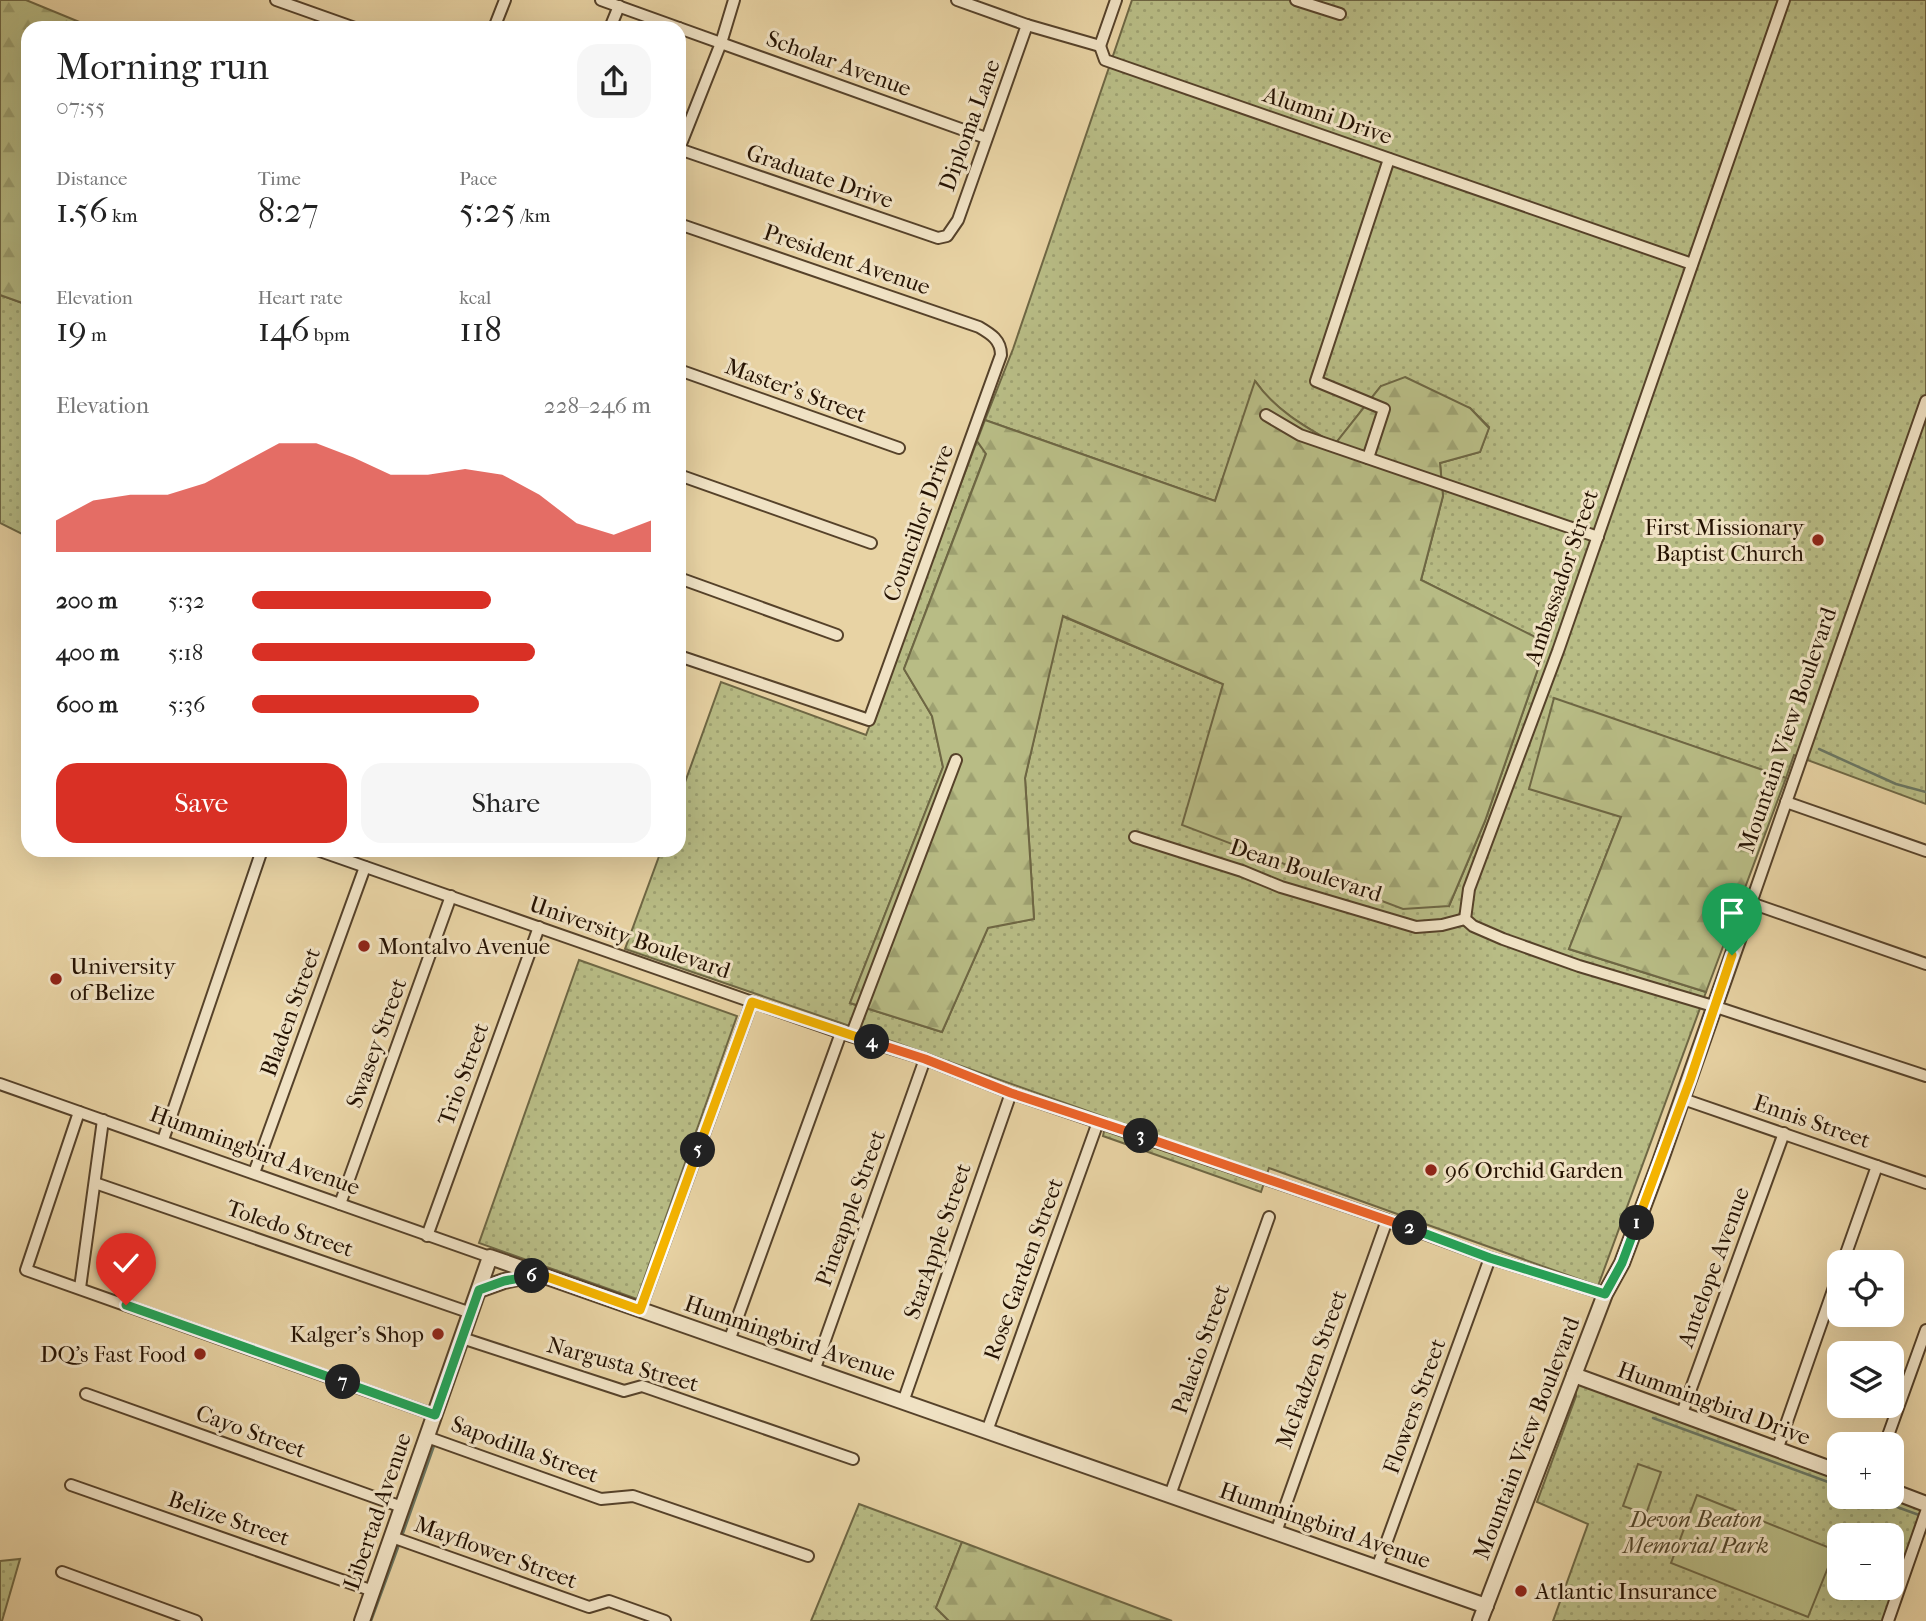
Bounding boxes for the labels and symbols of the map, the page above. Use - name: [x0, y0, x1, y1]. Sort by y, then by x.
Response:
- street label: Scholar Avenue: [763, 25, 915, 102]
- street label: Diploma Lane: [933, 56, 1006, 195]
- street label: Alumni Drive: [1259, 80, 1396, 150]
- street label: Graduate Drive: [743, 139, 897, 214]
- street label: President Avenue: [760, 218, 934, 301]
- street label: Master's Street: [721, 352, 870, 429]
- street label: Councillor Drive: [878, 441, 959, 605]
- street label: Ambassador Street: [1518, 486, 1604, 669]
- place label: First Missionary Baptist Church: [1645, 514, 1805, 567]
- marker: First Missionary Baptist Church: [1810, 532, 1826, 548]
- street label: Mountain View Boulevard: [1733, 603, 1842, 856]
- street label: Dean Boulevard: [1226, 833, 1386, 908]
- pin: [1702, 883, 1762, 955]
- street label: University Boulevard: [526, 890, 734, 985]
- place label: Montalvo Avenue: [378, 933, 550, 960]
- marker: Montalvo Avenue: [356, 938, 372, 954]
- street label: Bladen Street: [255, 944, 326, 1080]
- place label: University of Belize: [70, 953, 176, 1006]
- marker: University of Belize: [48, 971, 64, 987]
- street label: Swasey Street: [340, 974, 412, 1112]
- street label: Trio Street: [432, 1019, 495, 1129]
- pin: 4: [854, 1024, 890, 1060]
- street label: Ennis Street: [1750, 1089, 1874, 1154]
- street label: Hummingbird Avenue: [146, 1100, 364, 1201]
- pin: 3: [1124, 1118, 1158, 1154]
- street label: Pineapple Street: [810, 1127, 891, 1290]
- pin: 5: [680, 1132, 716, 1168]
- place label: 96 Orchid Garden: [1445, 1157, 1624, 1184]
- street label: StarApple Street: [898, 1160, 977, 1323]
- marker: 96 Orchid Garden: [1423, 1162, 1439, 1178]
- street label: Rose Garden Street: [978, 1174, 1069, 1364]
- street label: Antelope Avenue: [1672, 1183, 1755, 1352]
- street label: Toledo Street: [223, 1194, 357, 1263]
- pin: 1: [1620, 1206, 1654, 1240]
- pin: 2: [1392, 1210, 1428, 1246]
- pin: [96, 1233, 156, 1305]
- pin: 6: [514, 1258, 550, 1294]
- street label: Palacio Street: [1166, 1281, 1235, 1418]
- street label: McFadzen Street: [1270, 1286, 1353, 1452]
- street label: Hummingbird Avenue: [681, 1290, 899, 1387]
- street label: Mountain View Boulevard: [1468, 1313, 1585, 1563]
- place label: Kalger's Shop: [290, 1321, 424, 1348]
- marker: Kalger's Shop: [430, 1326, 446, 1342]
- street label: Nargusta Street: [544, 1331, 702, 1398]
- street label: Flowers Street: [1378, 1335, 1451, 1477]
- place label: DQ's Fast Food: [40, 1341, 186, 1368]
- marker: DQ's Fast Food: [192, 1346, 208, 1362]
- street label: Hummingbird Drive: [1614, 1356, 1814, 1451]
- pin: 7: [326, 1364, 360, 1400]
- street label: Cayo Street: [192, 1399, 309, 1464]
- street label: Sapodilla Street: [447, 1410, 602, 1489]
- street label: Libertad Avenue: [338, 1429, 417, 1593]
- street label: Hummingbird Avenue: [1216, 1477, 1434, 1574]
- street label: Belize Street: [165, 1485, 293, 1552]
- park label: Devon Beaton Memorial Park: [1621, 1506, 1769, 1559]
- street label: Mayflower Street: [411, 1510, 581, 1594]
- place label: Atlantic Insurance: [1534, 1578, 1717, 1605]
- marker: Atlantic Insurance: [1513, 1583, 1529, 1599]

